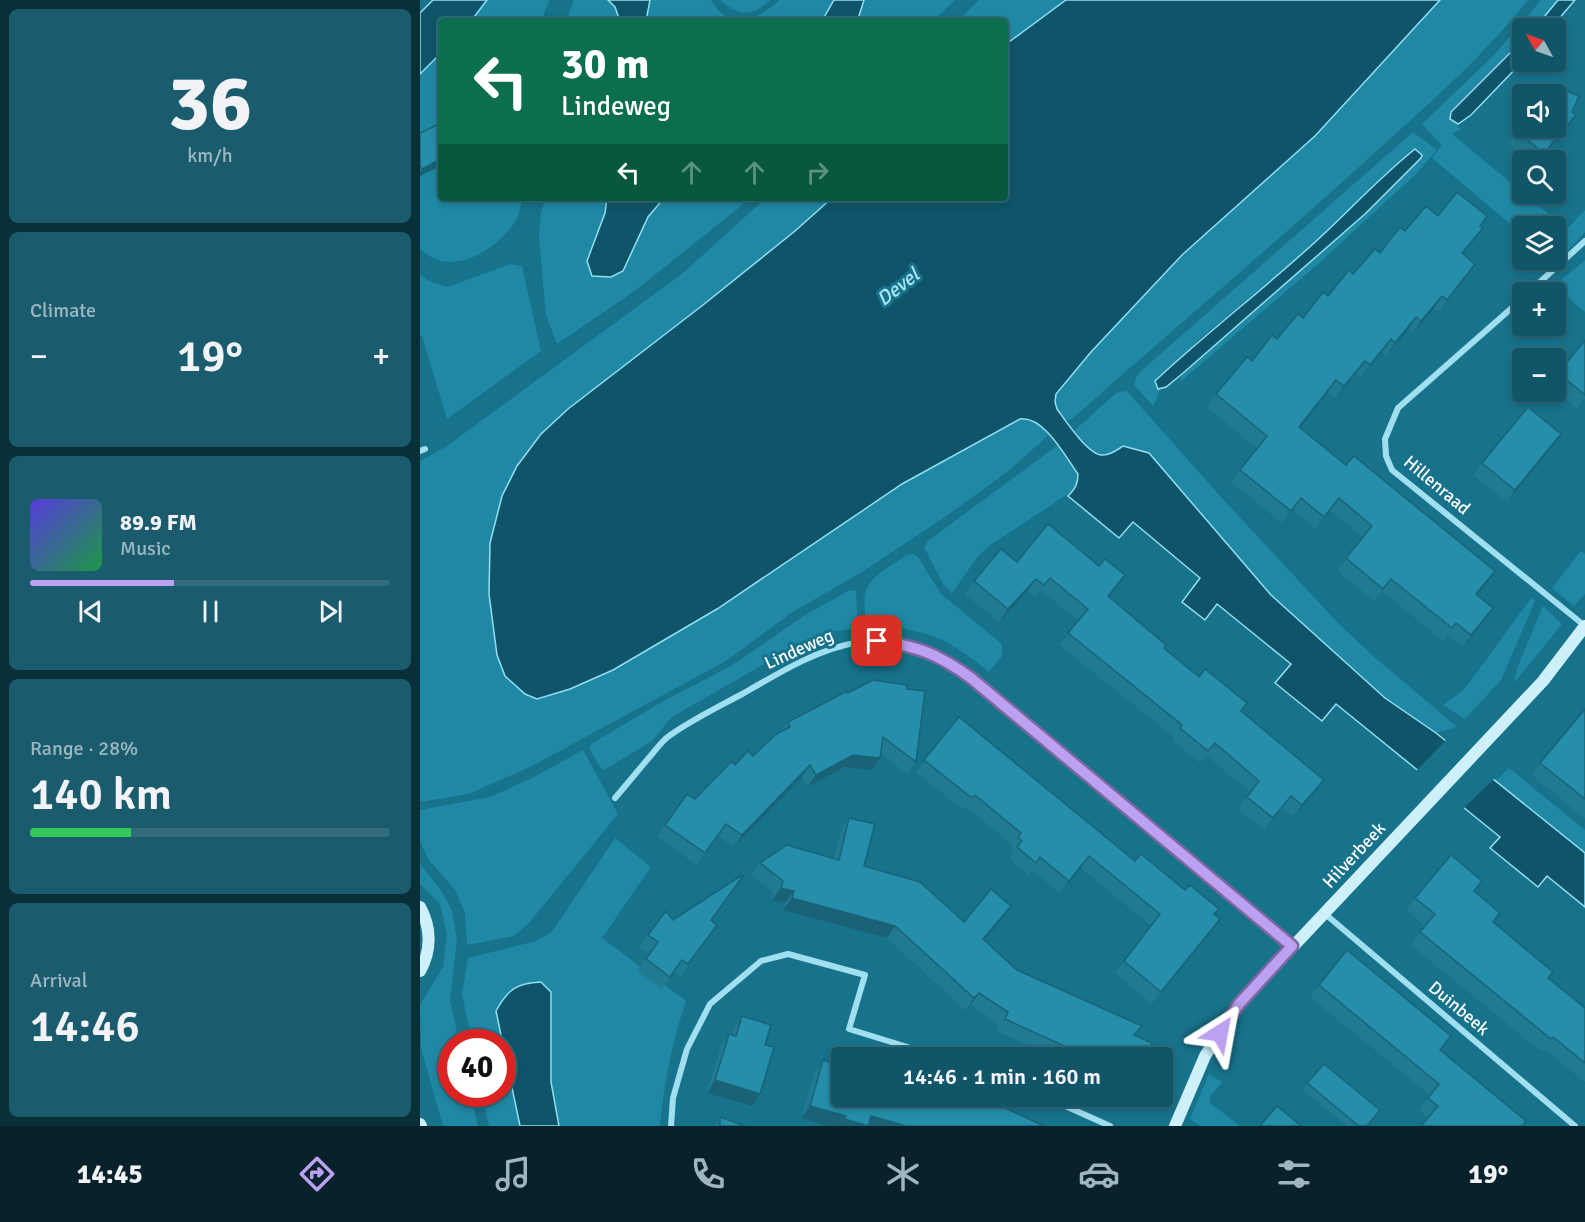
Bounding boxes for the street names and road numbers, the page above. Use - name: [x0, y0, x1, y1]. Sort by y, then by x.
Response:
- street label: Hillenraad: [1399, 451, 1475, 519]
- street label: Lindeweg: [761, 624, 837, 674]
- street label: Hilverbeek: [1318, 817, 1390, 893]
- street label: Duinbeek: [1424, 976, 1494, 1040]

